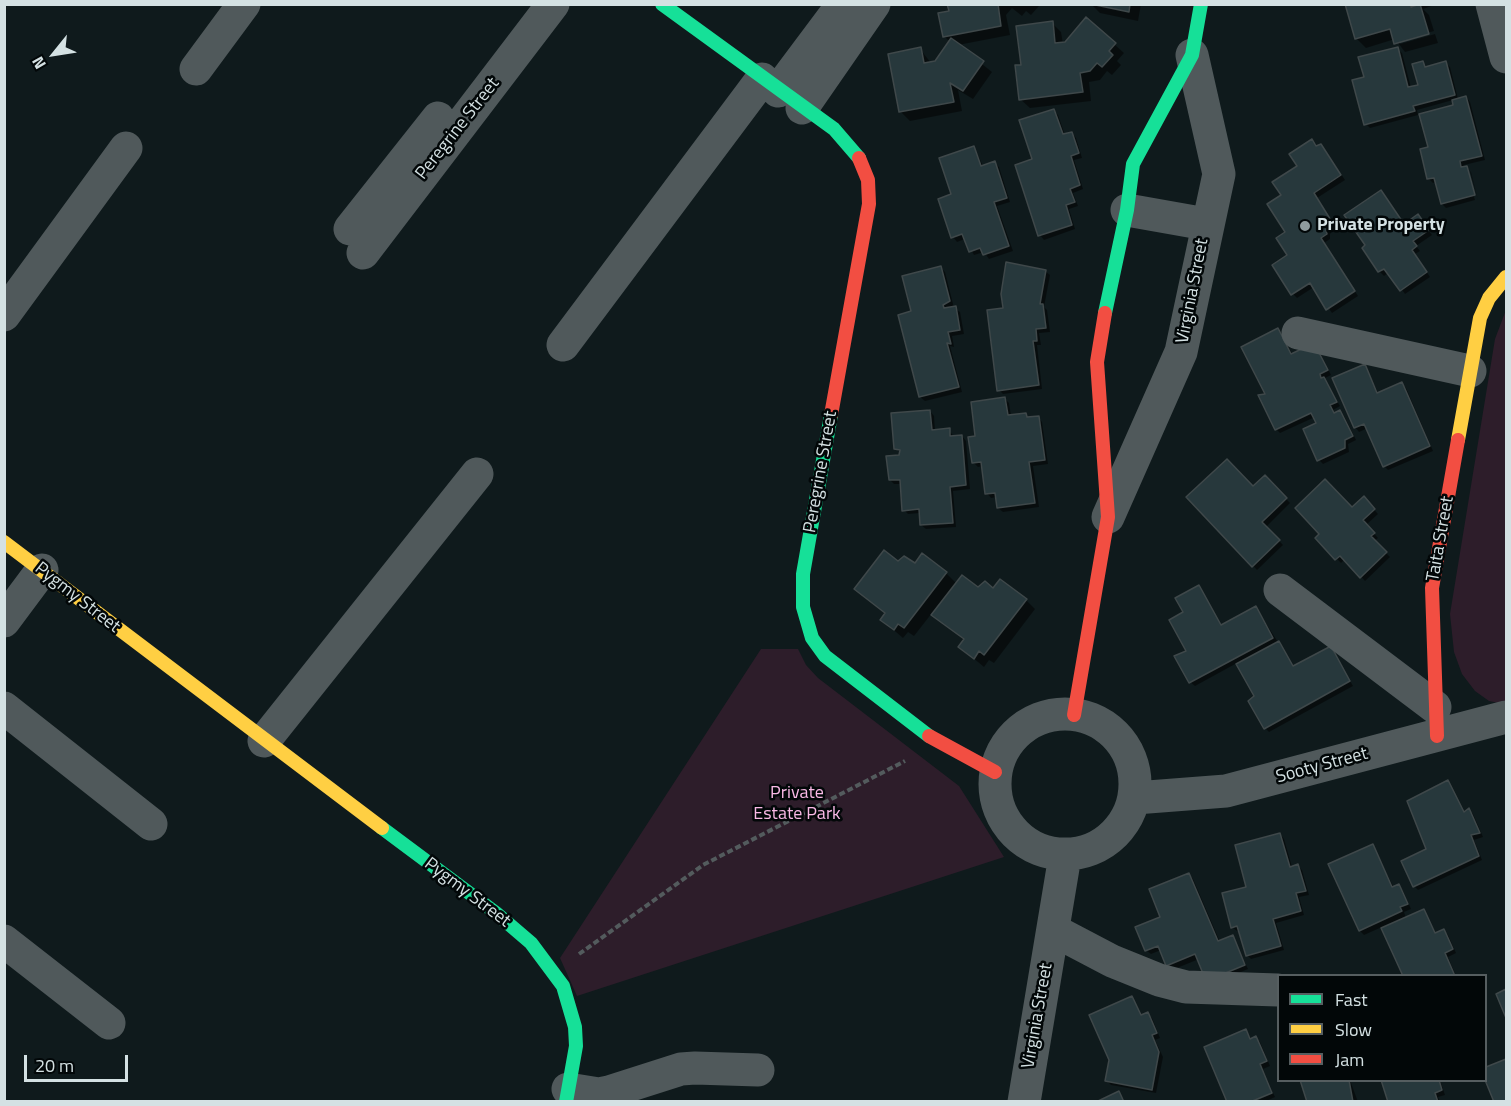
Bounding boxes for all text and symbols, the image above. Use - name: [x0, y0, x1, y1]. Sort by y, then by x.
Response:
- north arrow: [24, 24, 84, 84]
- text: N: [25, 52, 52, 74]
- street label: Peregrine Street: [412, 74, 504, 184]
- place label: Private Property: [1317, 215, 1445, 237]
- marker: Private Property: [1298, 219, 1312, 233]
- street label: Virginia Street: [1172, 237, 1214, 345]
- street label: Peregrine Street: [800, 409, 842, 535]
- street label: Taita Street: [1423, 495, 1459, 583]
- street label: Pygmy Street: [30, 558, 124, 638]
- street label: Sooty Street: [1274, 743, 1370, 789]
- park label: Private Estate Park: [753, 783, 841, 826]
- street label: Pygmy Street: [420, 854, 514, 932]
- street label: Virginia Street: [1018, 962, 1058, 1070]
- legend: [1277, 974, 1487, 1082]
- text: Fast: [1335, 986, 1368, 1013]
- text: Slow: [1335, 1016, 1372, 1043]
- scale bar: [27, 1043, 130, 1081]
- text: Jam: [1335, 1046, 1364, 1073]
- text: 20 m: [35, 1052, 74, 1079]

